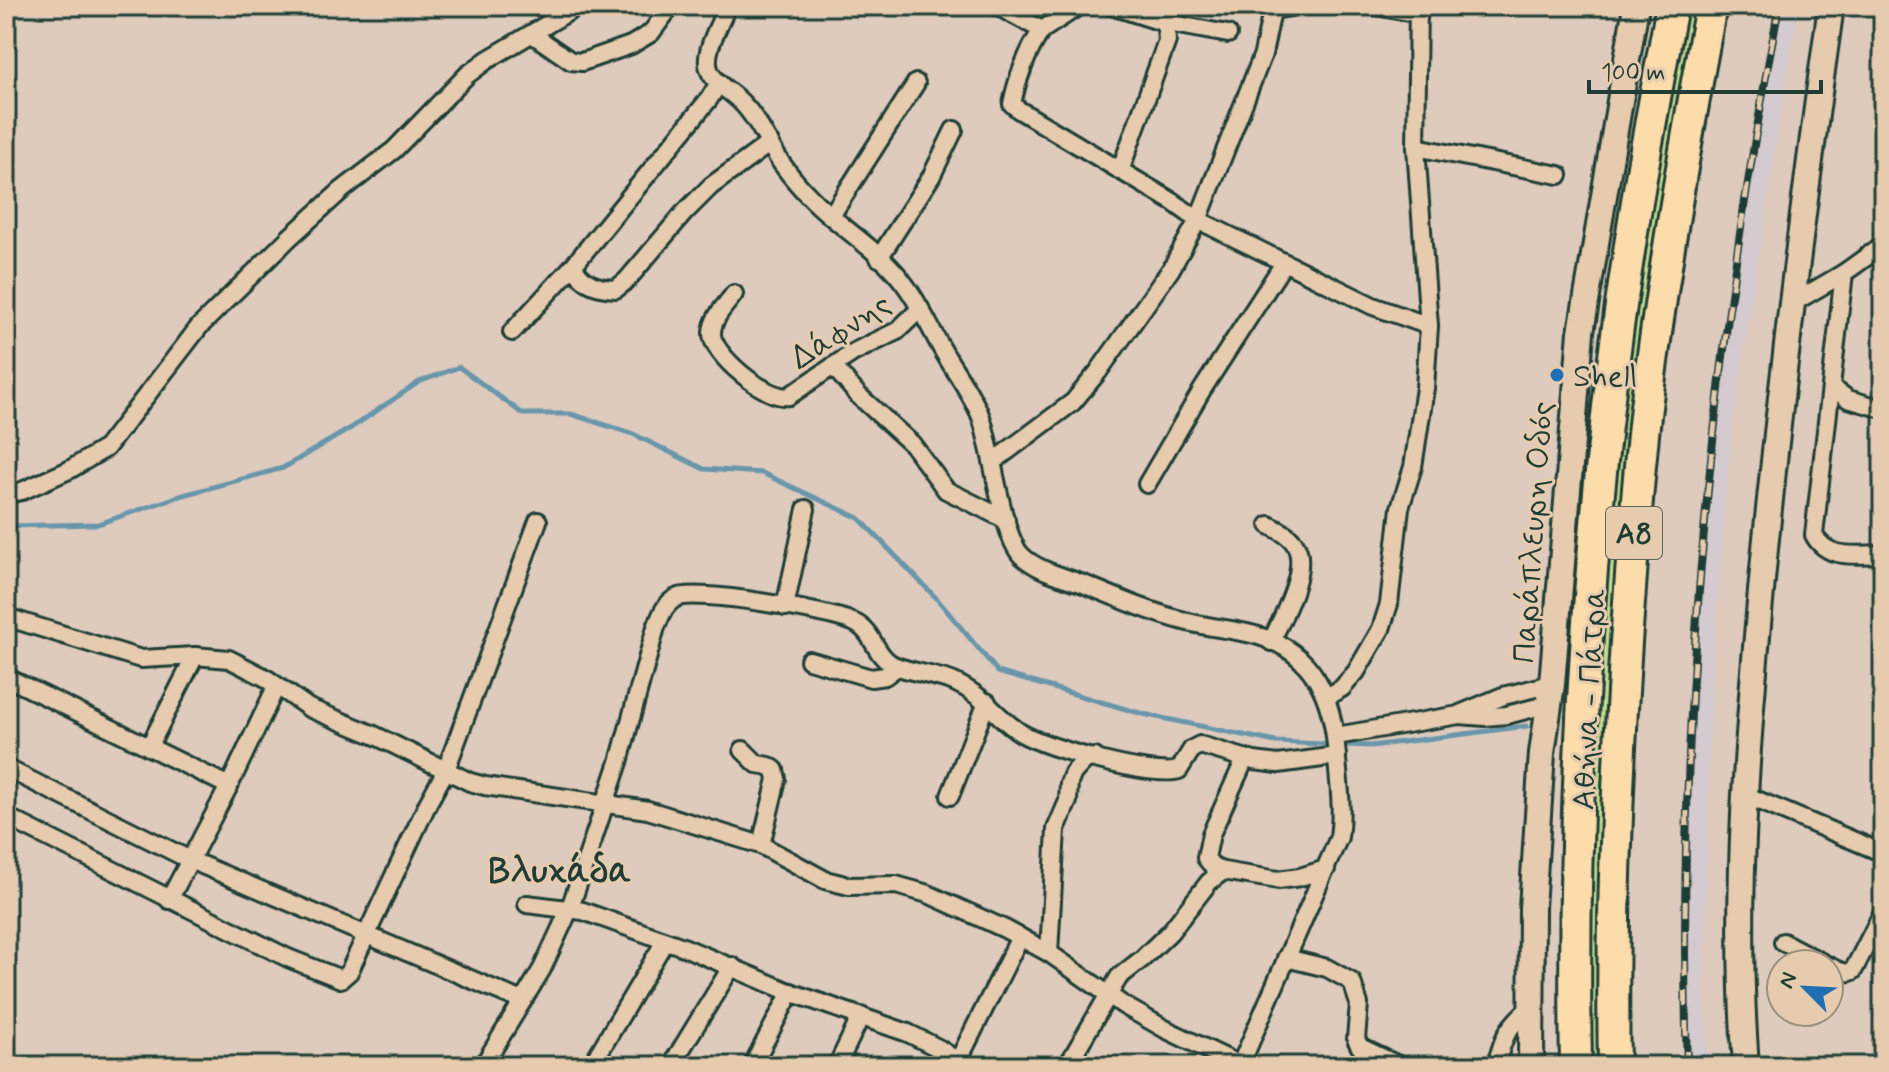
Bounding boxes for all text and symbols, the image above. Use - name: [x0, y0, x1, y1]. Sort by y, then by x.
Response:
- scale bar: [1589, 44, 1821, 94]
- text: 100 m: [1601, 58, 1665, 89]
- street label: Δάφνης: [783, 284, 899, 380]
- place label: Shell: [1573, 356, 1638, 398]
- marker: Shell: [1548, 366, 1566, 384]
- street label: Παράπλευρη Οδός: [1504, 400, 1564, 664]
- road number: Α8: [1606, 507, 1662, 559]
- street label: Αθήνα - Πάτρα: [1563, 587, 1617, 811]
- district label: Βλυχάδα: [489, 849, 631, 896]
- north arrow: [1765, 948, 1845, 1028]
- text: N: [1773, 968, 1804, 993]

